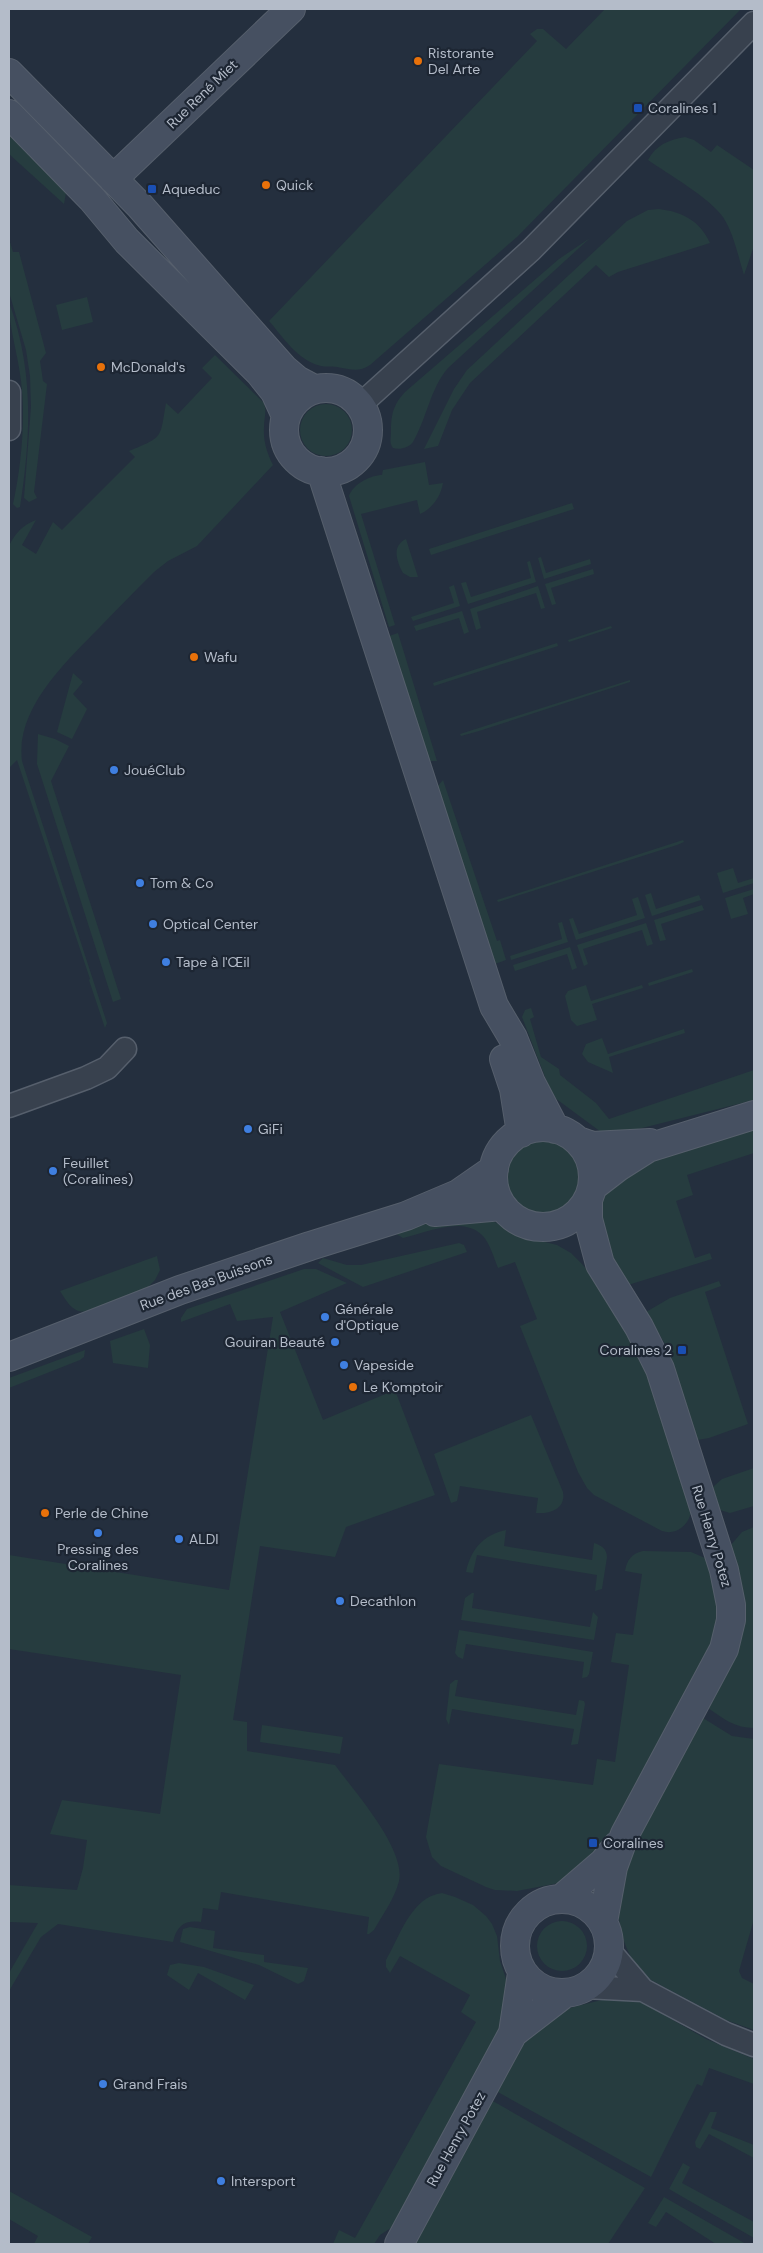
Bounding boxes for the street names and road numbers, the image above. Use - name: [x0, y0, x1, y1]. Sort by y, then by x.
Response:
- street label: Rue René Miet: [163, 56, 241, 132]
- street label: Rue des Bas Buissons: [137, 1250, 275, 1314]
- street label: Rue Henry Potez: [688, 1483, 736, 1589]
- street label: Rue Henry Potez: [423, 2088, 489, 2190]

